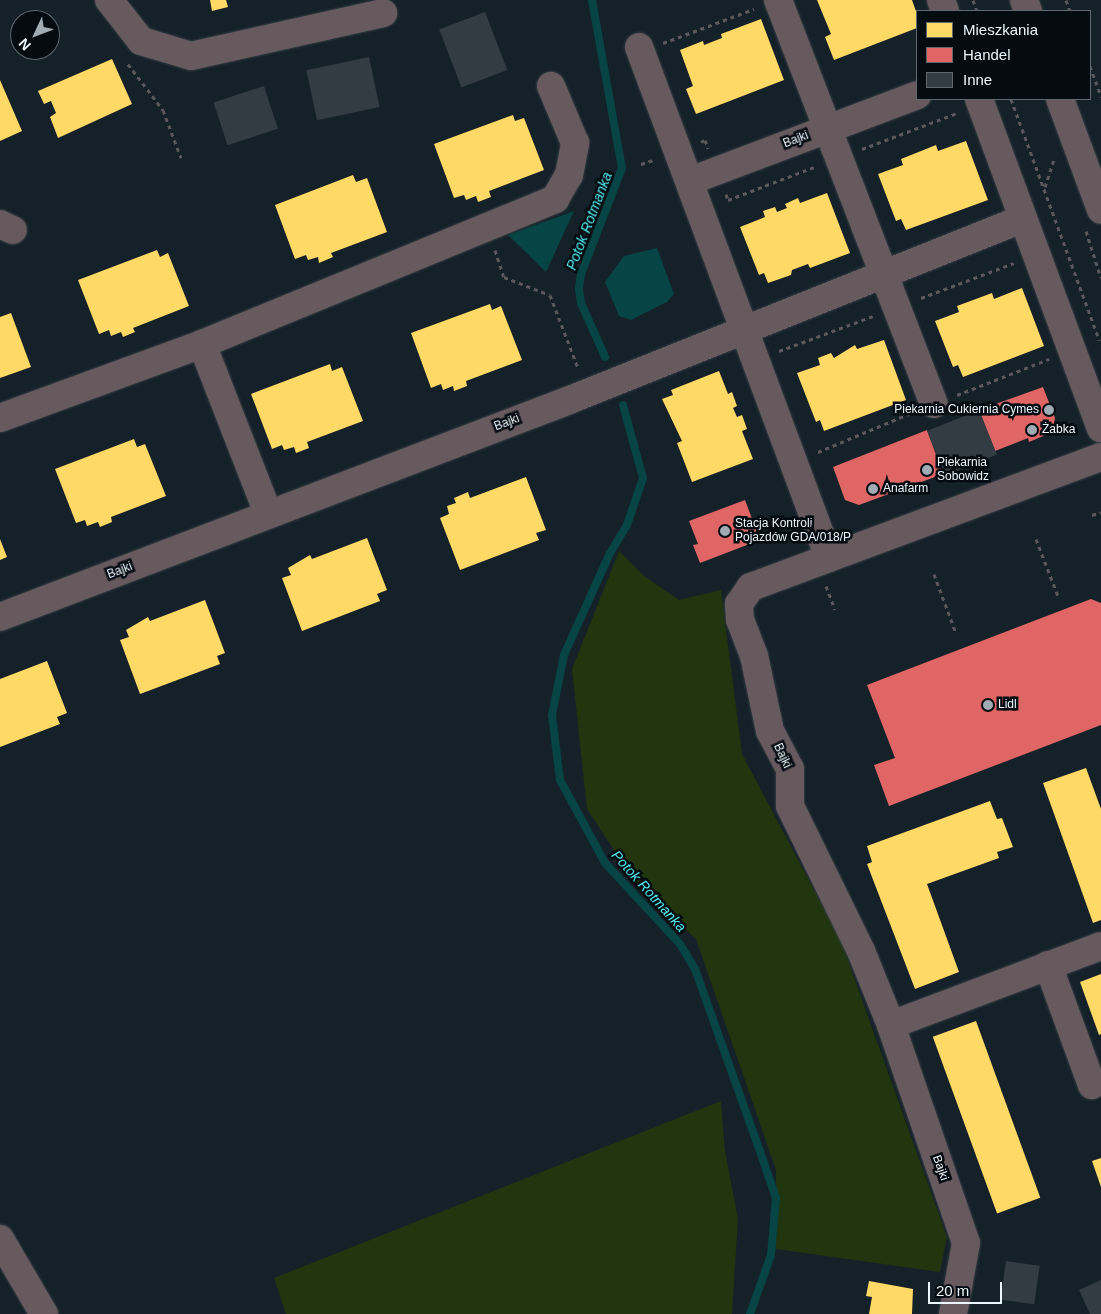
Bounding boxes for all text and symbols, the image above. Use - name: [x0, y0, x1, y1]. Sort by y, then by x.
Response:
- north arrow: [10, 10, 60, 60]
- legend: [916, 10, 1091, 100]
- text: Mieszkania: [963, 21, 1038, 38]
- text: N: [15, 35, 34, 54]
- text: Handel: [963, 46, 1011, 63]
- text: Inne: [963, 71, 992, 88]
- street label: Bajki: [781, 129, 811, 151]
- water label: Potok Rotmanka: [563, 170, 615, 272]
- place label: Piekarnia Cukiernia Cymes: [894, 403, 1039, 417]
- marker: Piekarnia Cukiernia Cymes: [1043, 404, 1055, 416]
- street label: Bajki: [492, 412, 522, 434]
- place label: Żabka: [1042, 423, 1075, 437]
- marker: Żabka: [1026, 424, 1038, 436]
- place label: Piekarnia Sobowidz: [937, 456, 989, 484]
- marker: Piekarnia Sobowidz: [921, 464, 933, 476]
- place label: Anafarm: [883, 482, 928, 496]
- marker: Anafarm: [867, 483, 879, 495]
- place label: Stacja Kontroli Pojazdów GDA/018/P: [735, 517, 851, 545]
- marker: Stacja Kontroli Pojazdów GDA/018/P: [719, 525, 731, 537]
- street label: Bajki: [105, 560, 135, 582]
- place label: Lidl: [998, 698, 1017, 712]
- marker: Lidl: [982, 699, 994, 711]
- street label: Bajki: [770, 741, 794, 771]
- water label: Potok Rotmanka: [608, 847, 690, 935]
- street label: Bajki: [929, 1153, 951, 1183]
- scale bar: [931, 1272, 1005, 1304]
- text: 20 m: [936, 1282, 969, 1299]

